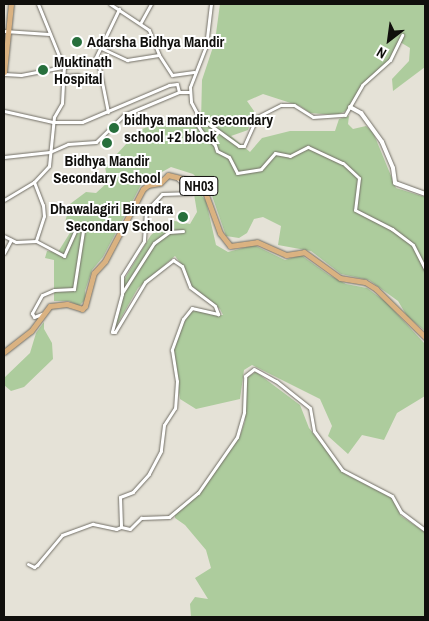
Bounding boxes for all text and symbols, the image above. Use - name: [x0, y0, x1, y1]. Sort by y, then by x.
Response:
- north arrow: [364, 15, 414, 65]
- place label: Adarsha Bidhya Mandir: [87, 33, 224, 51]
- marker: Adarsha Bidhya Mandir: [71, 36, 83, 48]
- text: N: [373, 43, 390, 63]
- place label: Muktinath Hospital: [54, 52, 112, 87]
- marker: Muktinath Hospital: [36, 63, 50, 77]
- place label: bidhya mandir secondary school +2 block: [124, 110, 273, 145]
- marker: bidhya mandir secondary school +2 block: [108, 122, 120, 134]
- marker: Bidhya Mandir Secondary School: [101, 137, 113, 149]
- place label: Bidhya Mandir Secondary School: [53, 151, 161, 186]
- road number: NH03: [179, 175, 219, 198]
- place label: Dhawalagiri Birendra Secondary School: [50, 199, 173, 234]
- marker: Dhawalagiri Birendra Secondary School: [177, 211, 189, 223]

